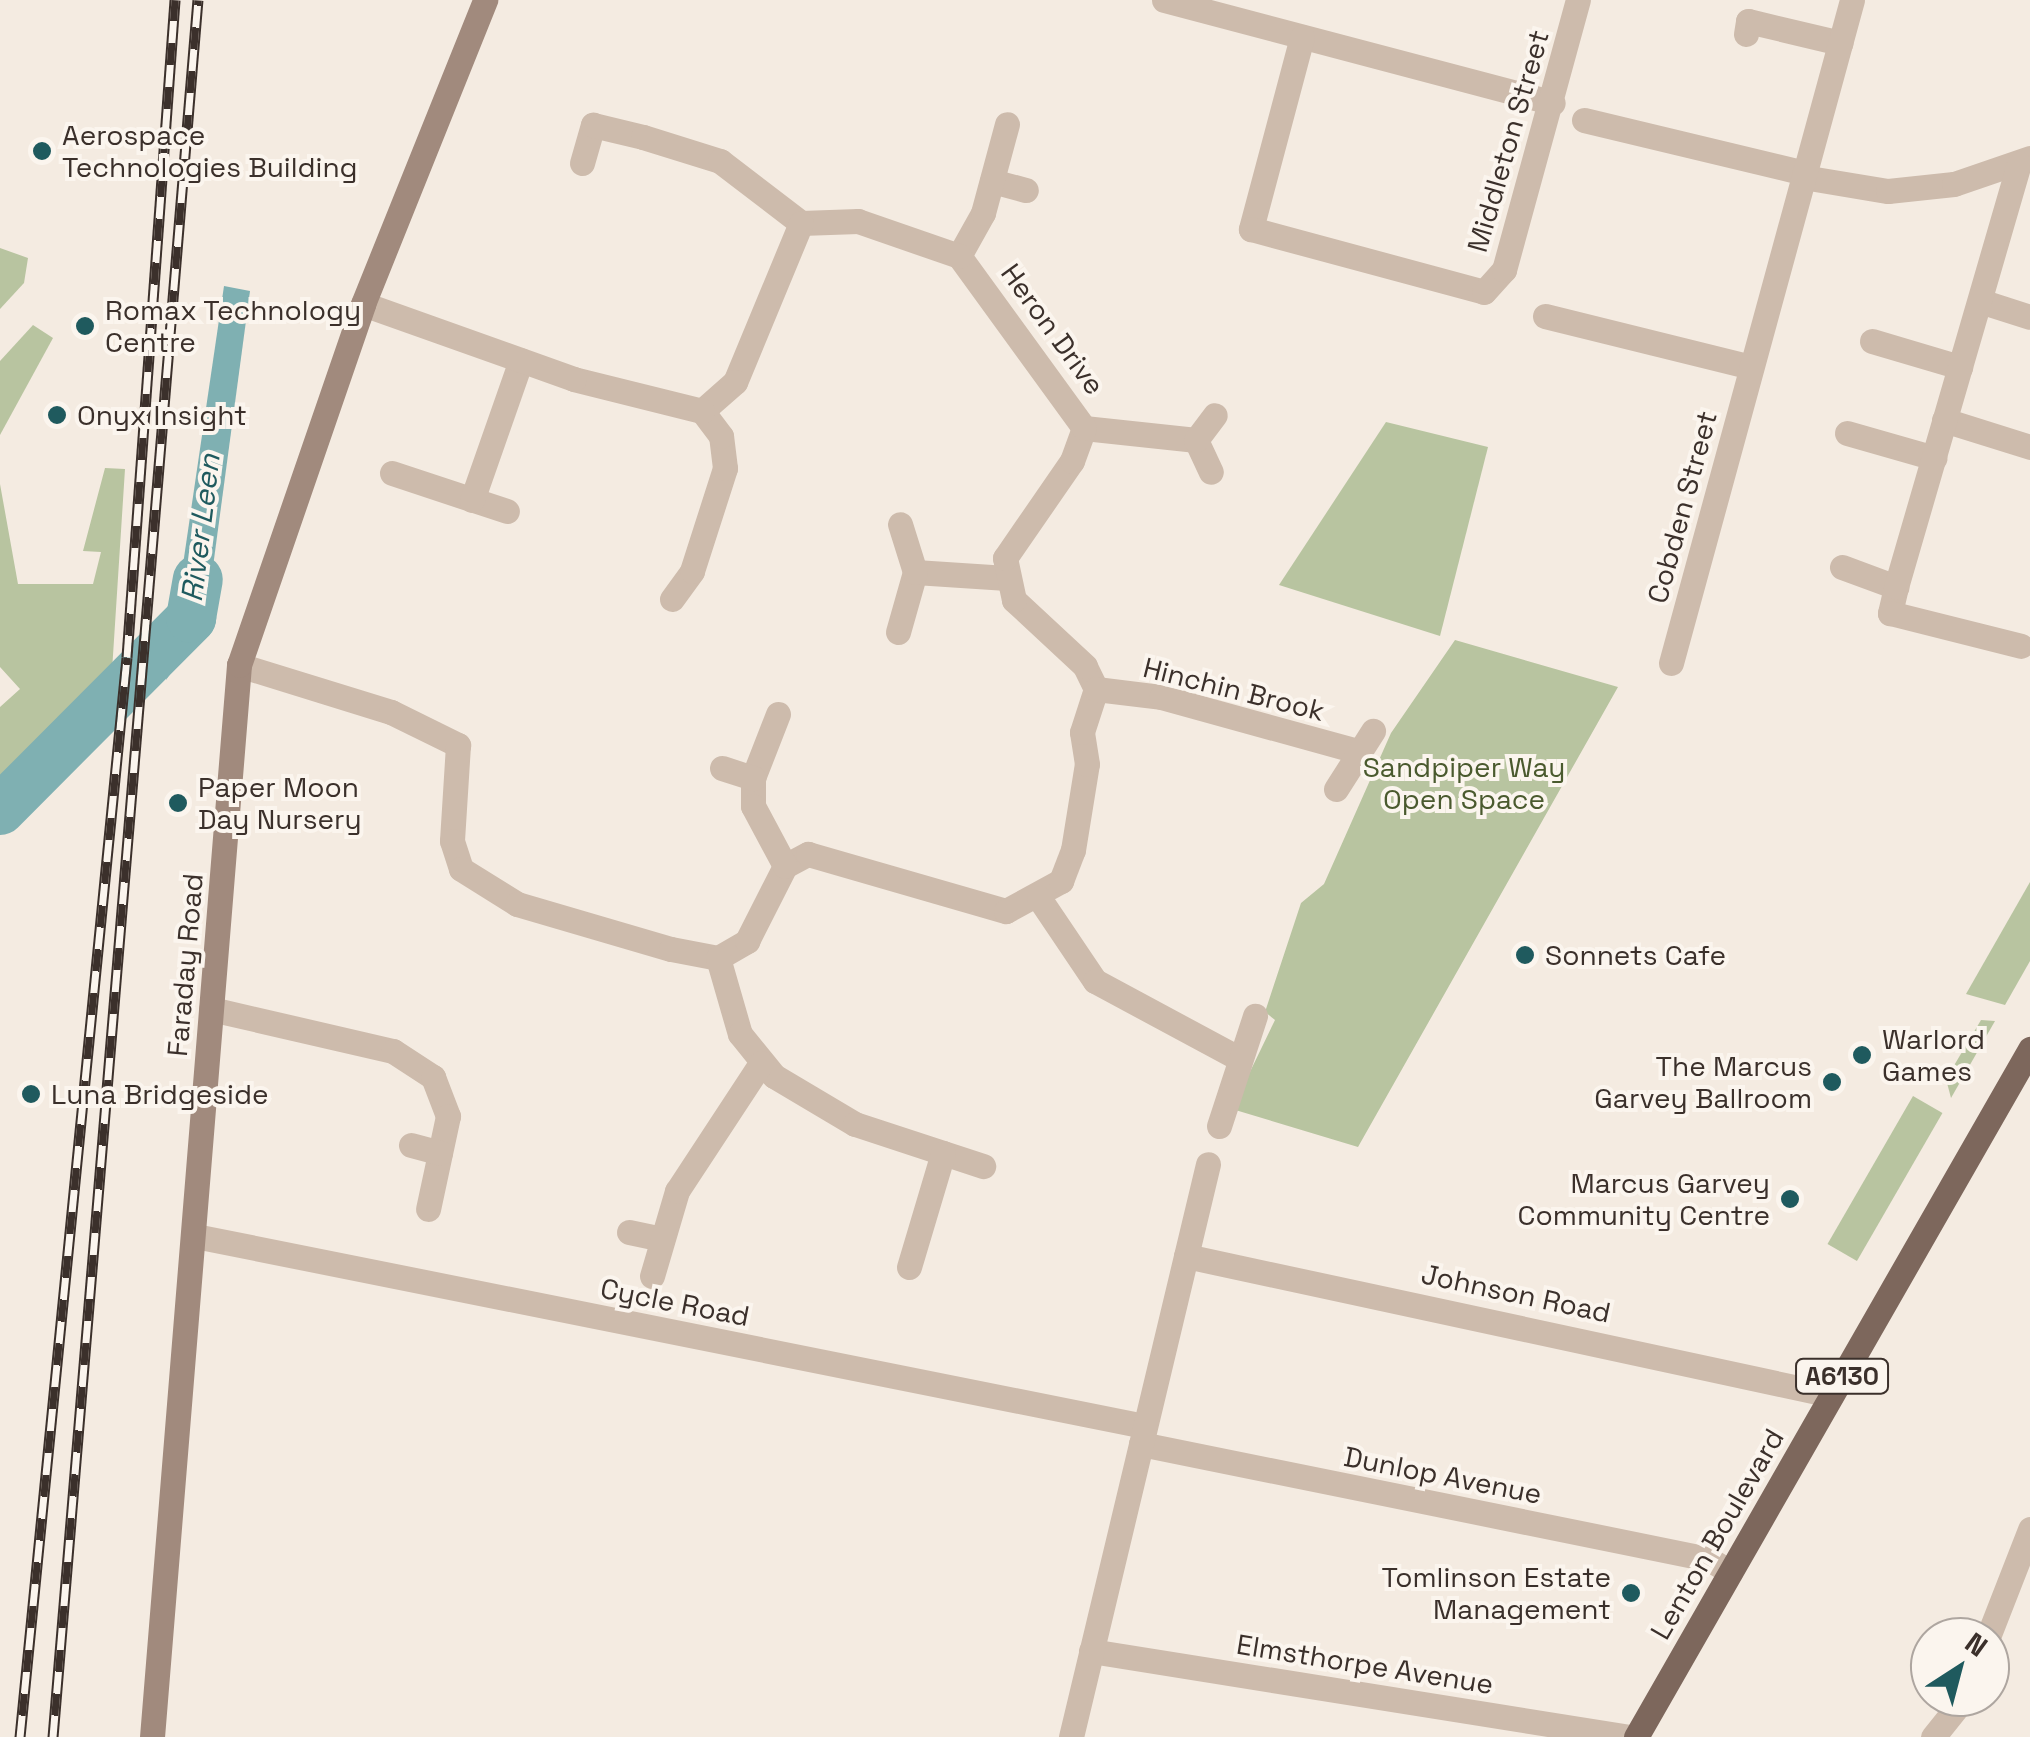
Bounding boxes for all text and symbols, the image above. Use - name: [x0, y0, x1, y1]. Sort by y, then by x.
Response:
- street label: Middleton Street: [1460, 26, 1556, 256]
- place label: Aerospace Technologies Building: [62, 118, 358, 184]
- marker: Aerospace Technologies Building: [31, 140, 53, 162]
- street label: Heron Drive: [994, 257, 1112, 401]
- place label: Romax Technology Centre: [105, 293, 362, 359]
- marker: Romax Technology Centre: [74, 315, 96, 337]
- place label: Onyx Insight: [77, 398, 247, 432]
- marker: Onyx Insight: [46, 404, 68, 426]
- street label: Cobden Street: [1640, 407, 1724, 607]
- water label: River Leen: [174, 452, 228, 604]
- street label: Hinchin Brook: [1140, 650, 1328, 728]
- park label: Sandpiper Way Open Space: [1363, 750, 1565, 816]
- place label: Paper Moon Day Nursery: [198, 770, 362, 836]
- marker: Paper Moon Day Nursery: [167, 792, 189, 814]
- street label: Faraday Road: [160, 872, 210, 1058]
- place label: Sonnets Cafe: [1545, 938, 1726, 972]
- marker: Sonnets Cafe: [1514, 944, 1536, 966]
- place label: Warlord Games: [1882, 1022, 1985, 1088]
- marker: Warlord Games: [1851, 1044, 1873, 1066]
- place label: The Marcus Garvey Ballroom: [1594, 1049, 1812, 1115]
- marker: The Marcus Garvey Ballroom: [1821, 1071, 1843, 1093]
- place label: Luna Bridgeside: [51, 1077, 268, 1111]
- marker: Luna Bridgeside: [20, 1083, 42, 1105]
- place label: Marcus Garvey Community Centre: [1518, 1166, 1770, 1232]
- marker: Marcus Garvey Community Centre: [1779, 1188, 1801, 1210]
- street label: Johnson Road: [1418, 1257, 1614, 1329]
- street label: Cycle Road: [598, 1271, 752, 1333]
- road number: A6130: [1794, 1356, 1890, 1396]
- street label: Lenton Boulevard: [1643, 1423, 1791, 1645]
- street label: Dunlop Avenue: [1341, 1439, 1545, 1511]
- place label: Tomlinson Estate Management: [1381, 1560, 1611, 1626]
- marker: Tomlinson Estate Management: [1620, 1582, 1642, 1604]
- north arrow: [1910, 1617, 2010, 1717]
- text: N: [1958, 1624, 1995, 1664]
- street label: Elmsthorpe Avenue: [1234, 1627, 1496, 1701]

